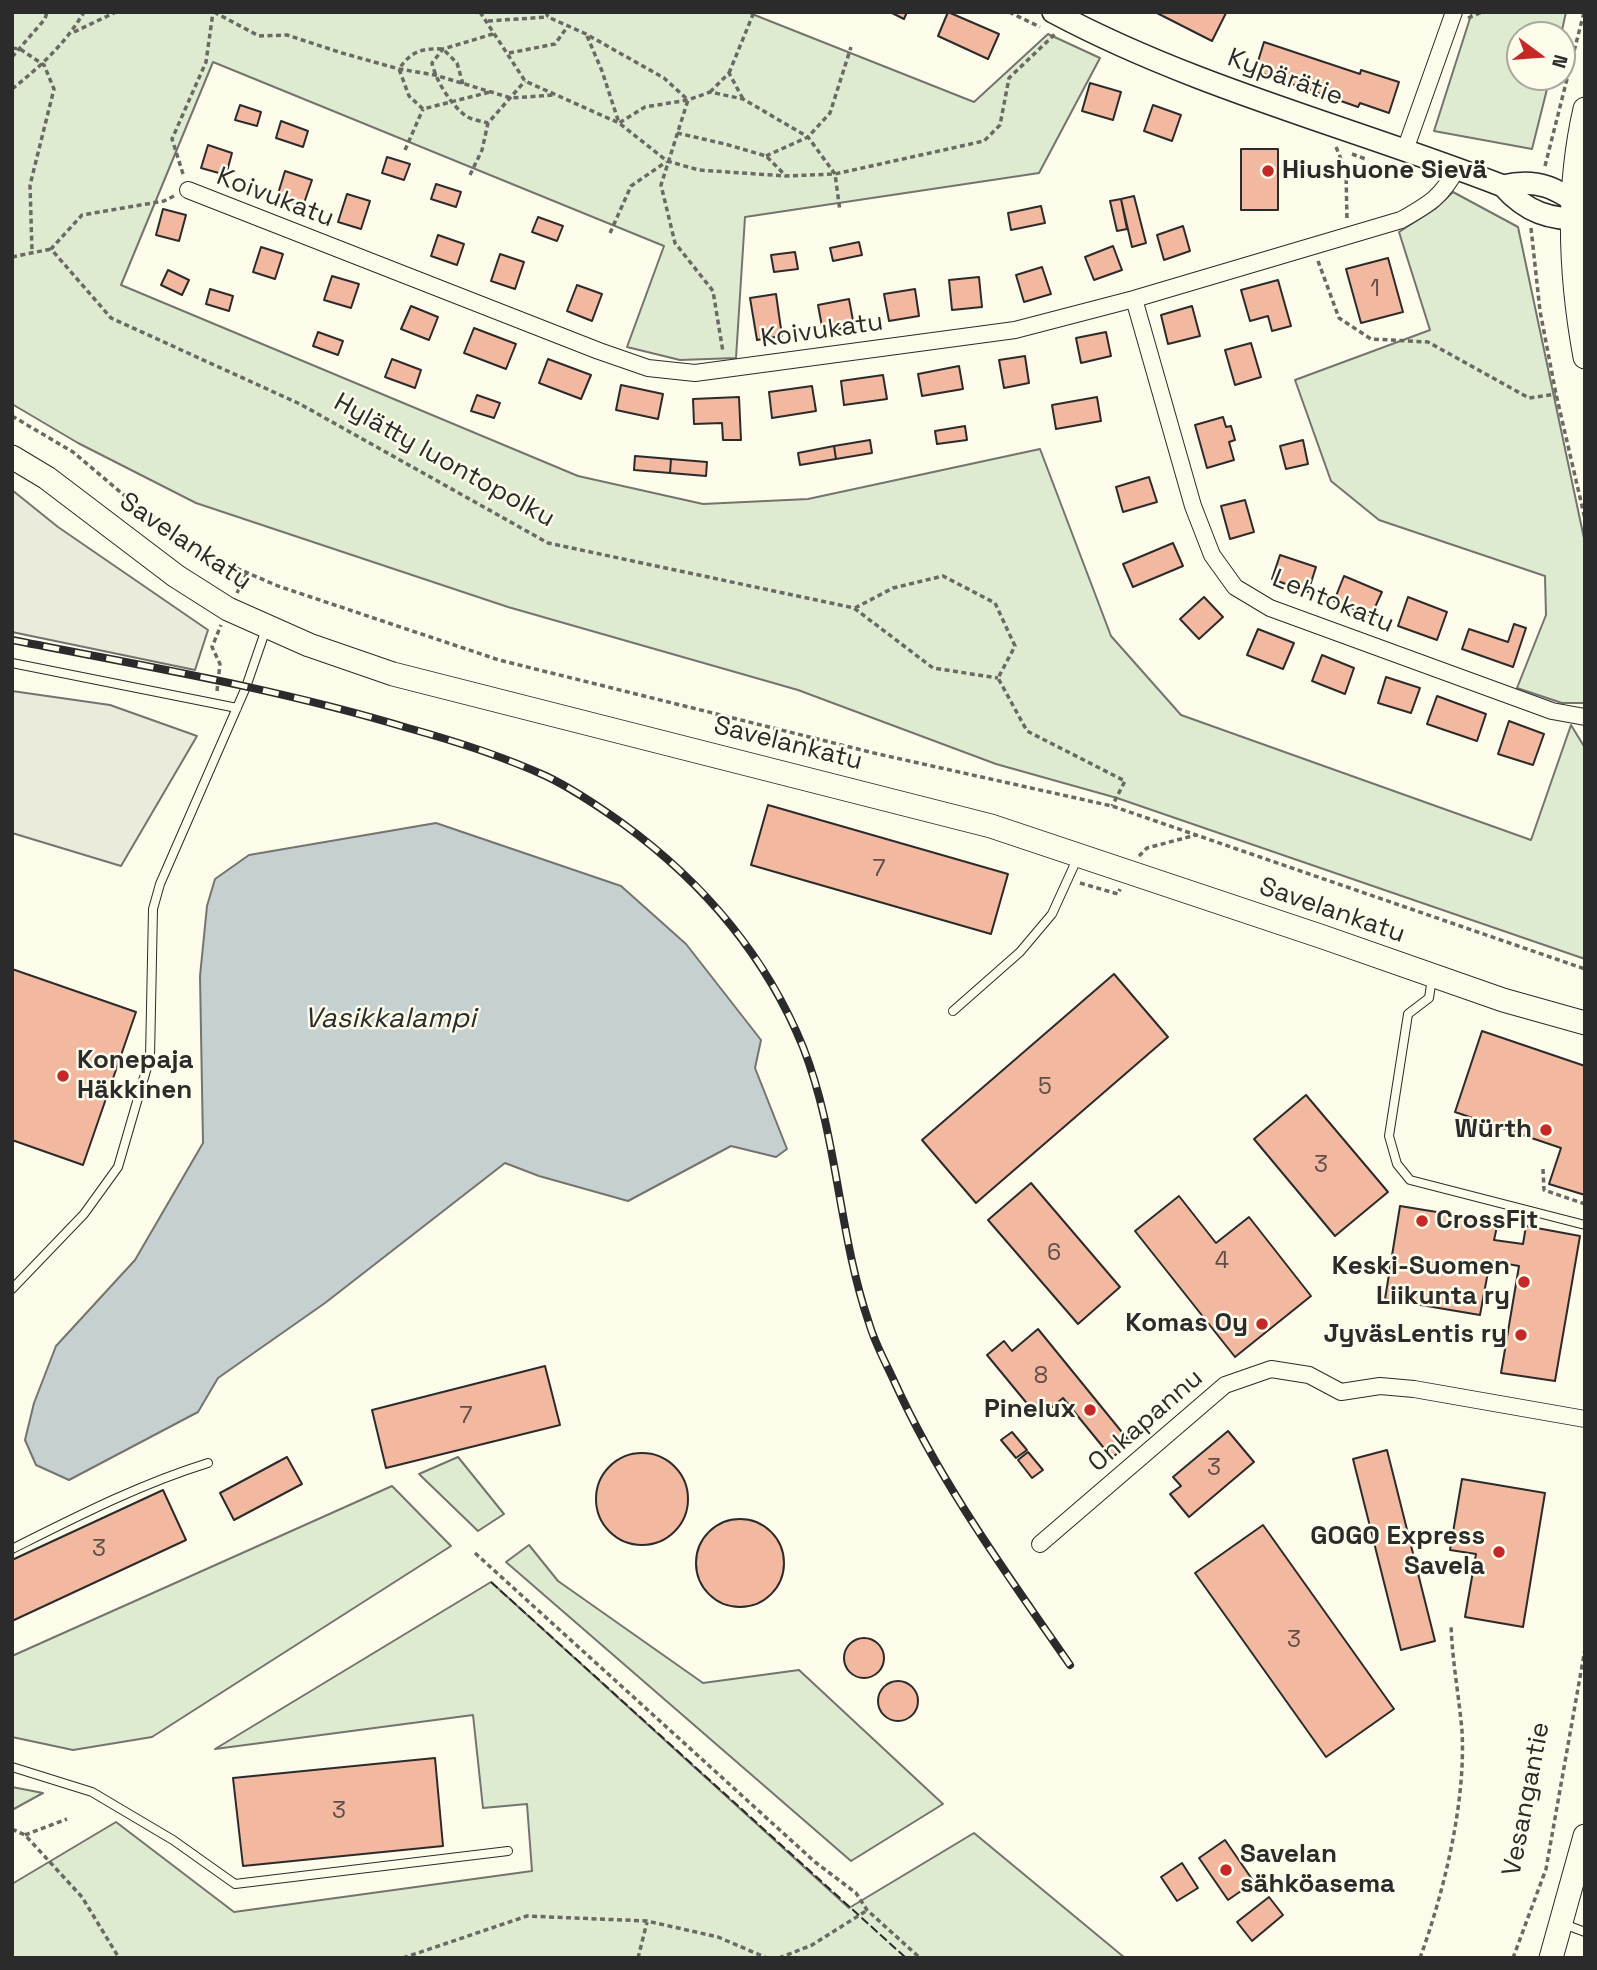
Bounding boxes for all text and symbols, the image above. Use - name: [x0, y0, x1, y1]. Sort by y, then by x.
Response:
- north arrow: [1506, 21, 1576, 91]
- street label: Kypärätie: [1223, 43, 1347, 113]
- text: N: [1546, 52, 1574, 71]
- place label: Hiushuone Sievä: [1282, 155, 1487, 187]
- street label: Koivukatu: [212, 161, 338, 235]
- marker: Hiushuone Sievä: [1260, 163, 1276, 179]
- house number: 1: [1370, 276, 1380, 304]
- street label: Koivukatu: [759, 307, 885, 355]
- street label: Hylätty luontopolku: [328, 387, 560, 535]
- street label: Savelankatu: [113, 487, 257, 597]
- street label: Lehtokatu: [1268, 564, 1398, 640]
- street label: Savelankatu: [710, 710, 866, 778]
- house number: 7: [873, 856, 885, 884]
- street label: Savelankatu: [1255, 872, 1409, 950]
- water label: Vasikkalampi: [304, 1002, 476, 1036]
- place label: Konepaja Häkkinen: [77, 1045, 193, 1106]
- marker: Konepaja Häkkinen: [55, 1068, 71, 1084]
- house number: 5: [1038, 1074, 1052, 1102]
- place label: Würth: [1454, 1114, 1532, 1146]
- marker: Würth: [1538, 1122, 1554, 1138]
- house number: 3: [1314, 1152, 1328, 1180]
- place label: CrossFit: [1436, 1205, 1538, 1237]
- marker: CrossFit: [1414, 1213, 1430, 1229]
- house number: 6: [1047, 1240, 1061, 1268]
- house number: 4: [1215, 1248, 1229, 1276]
- place label: Keski-Suomen Liikunta ry: [1332, 1251, 1510, 1312]
- marker: Keski-Suomen Liikunta ry: [1516, 1274, 1532, 1290]
- place label: Komas Oy: [1125, 1308, 1248, 1340]
- marker: Komas Oy: [1254, 1316, 1270, 1332]
- place label: JyväsLentis ry: [1323, 1319, 1507, 1351]
- marker: JyväsLentis ry: [1513, 1327, 1529, 1343]
- house number: 8: [1034, 1363, 1048, 1391]
- street label: Onkapannu: [1082, 1363, 1210, 1479]
- place label: Pinelux: [984, 1394, 1076, 1426]
- marker: Pinelux: [1082, 1402, 1098, 1418]
- house number: 7: [460, 1403, 472, 1431]
- house number: 3: [1207, 1455, 1221, 1483]
- place label: GOGO Express Savela: [1310, 1521, 1485, 1582]
- house number: 3: [92, 1536, 106, 1564]
- marker: GOGO Express Savela: [1491, 1544, 1507, 1560]
- house number: 3: [1287, 1627, 1301, 1655]
- street label: Vesangantie: [1497, 1719, 1557, 1879]
- house number: 3: [332, 1798, 346, 1826]
- place label: Savelan sähköasema: [1240, 1839, 1395, 1900]
- marker: Savelan sähköasema: [1218, 1862, 1234, 1878]

